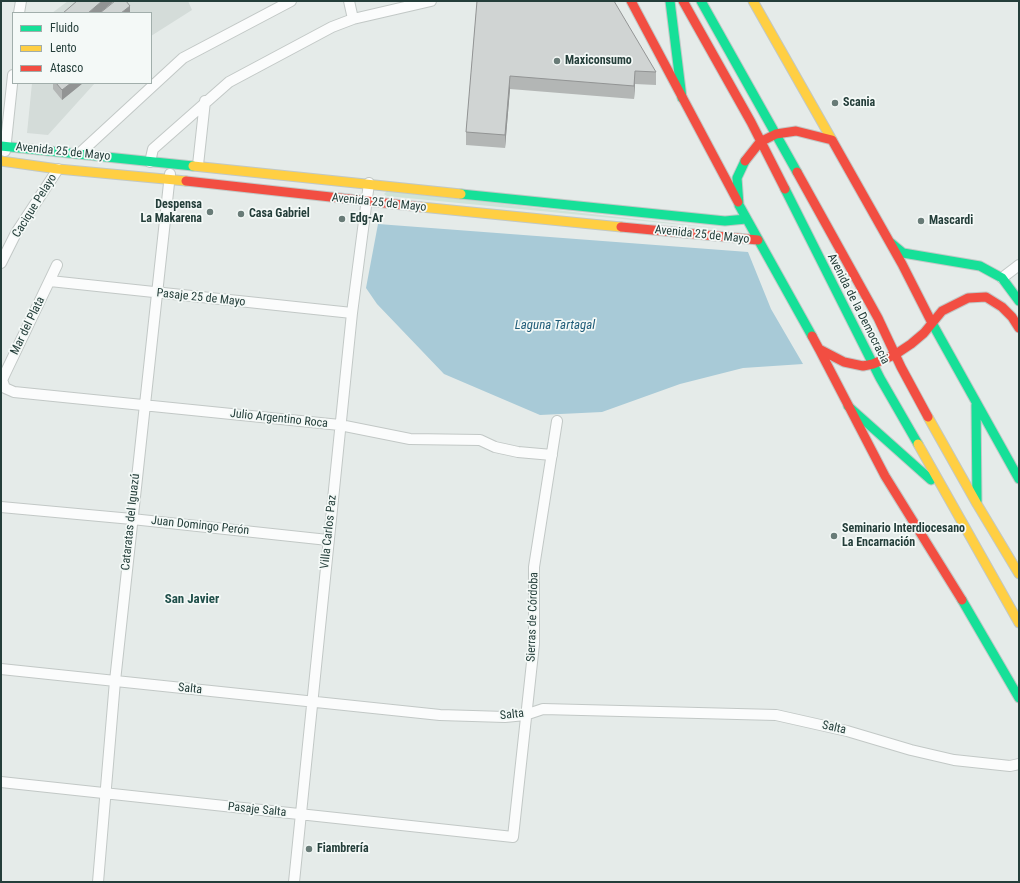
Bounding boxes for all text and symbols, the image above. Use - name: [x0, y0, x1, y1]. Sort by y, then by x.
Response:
- legend: [12, 12, 152, 84]
- text: Fluido: [50, 21, 79, 35]
- text: Lento: [50, 41, 77, 55]
- place label: Maxiconsumo: [565, 54, 632, 68]
- marker: Maxiconsumo: [552, 56, 562, 66]
- text: Atasco: [50, 61, 83, 75]
- place label: Scania: [843, 96, 875, 110]
- marker: Scania: [830, 98, 840, 108]
- street label: Avenida 25 de Mayo: [15, 140, 111, 164]
- street label: Cacique Pelayo: [10, 171, 60, 241]
- street label: Avenida 25 de Mayo: [331, 191, 427, 215]
- place label: Despensa La Makarena: [141, 198, 202, 226]
- marker: Despensa La Makarena: [205, 207, 215, 217]
- place label: Casa Gabriel: [249, 207, 310, 221]
- marker: Casa Gabriel: [236, 209, 246, 219]
- place label: Edg-Ar: [350, 212, 383, 226]
- marker: Edg-Ar: [337, 214, 347, 224]
- place label: Mascardi: [929, 214, 973, 228]
- marker: Mascardi: [916, 216, 926, 226]
- street label: Avenida 25 de Mayo: [654, 223, 750, 247]
- street label: Avenida de la Democracia: [824, 251, 892, 367]
- street label: Pasaje 25 de Mayo: [156, 286, 246, 310]
- street label: Mar del Plata: [8, 295, 48, 357]
- water label: Laguna Tartagal: [515, 318, 595, 334]
- street label: Julio Argentino Roca: [229, 407, 329, 431]
- street label: Cataratas del Iguazú: [119, 473, 143, 571]
- street label: Villa Carlos Paz: [318, 494, 340, 570]
- street label: Juan Domingo Perón: [150, 514, 250, 538]
- place label: Seminario Interdiocesano La Encarnación: [842, 522, 965, 550]
- marker: Seminario Interdiocesano La Encarnación: [829, 531, 839, 541]
- street label: Sierras de Córdoba: [524, 572, 542, 662]
- district label: San Javier: [165, 592, 219, 608]
- street label: Salta: [177, 681, 203, 697]
- street label: Salta: [499, 707, 525, 723]
- street label: Salta: [821, 718, 847, 738]
- street label: Pasaje Salta: [227, 800, 287, 820]
- place label: Fiambrería: [317, 842, 369, 856]
- marker: Fiambrería: [304, 844, 314, 854]

